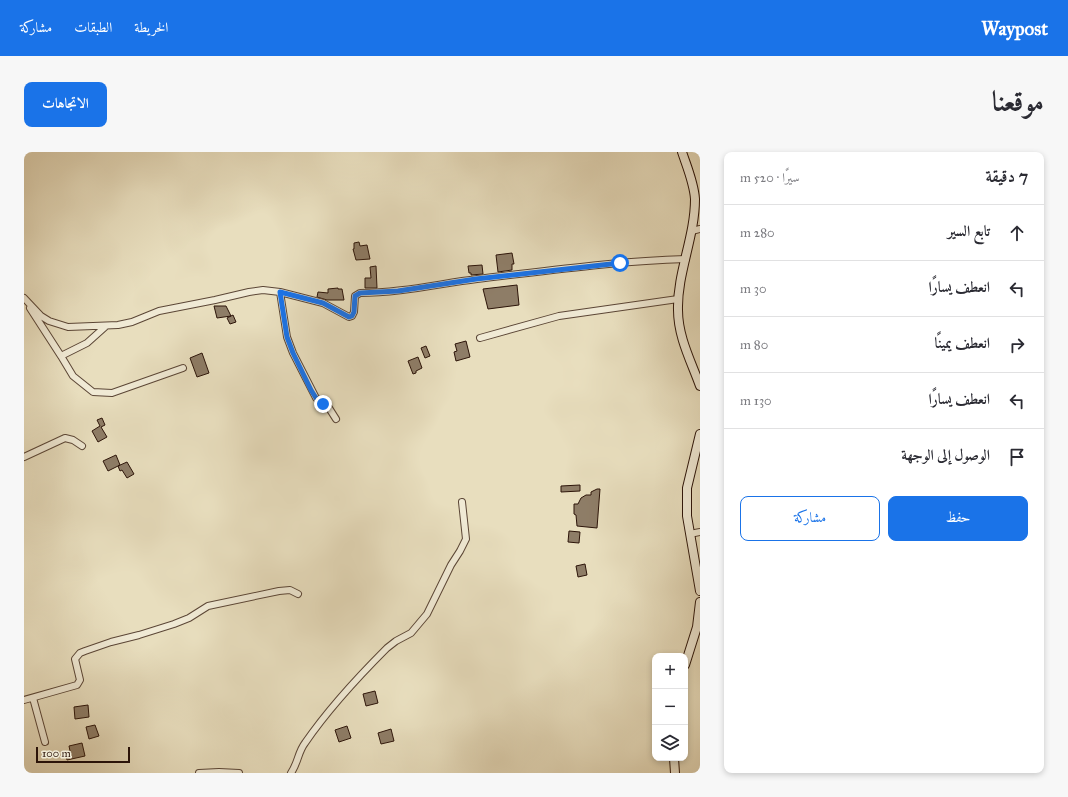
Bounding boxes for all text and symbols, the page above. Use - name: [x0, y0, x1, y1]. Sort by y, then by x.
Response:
- text: Waypost: [981, 17, 1048, 40]
- text: مشاركة: [20, 19, 52, 36]
- text: الطبقات: [74, 19, 112, 36]
- text: الخريطة: [134, 19, 168, 36]
- button: الاتجاهات: [24, 82, 107, 127]
- text: موقعنا: [992, 84, 1044, 119]
- text: 7 دقيقة: [986, 166, 1028, 187]
- text: سيرًا · 520 m: [740, 170, 800, 186]
- text: تابع السير: [948, 222, 990, 240]
- icon: ahead: [1006, 222, 1028, 244]
- text: 280 m: [740, 225, 775, 241]
- route start: [611, 254, 629, 272]
- text: انعطف يسارًا: [928, 278, 990, 296]
- icon: left: [1006, 278, 1028, 300]
- text: 30 m: [740, 281, 767, 297]
- text: انعطف يمينًا: [935, 334, 990, 352]
- icon: right: [1006, 334, 1028, 356]
- text: 80 m: [740, 337, 768, 353]
- text: انعطف يسارًا: [928, 390, 990, 408]
- icon: left: [1006, 390, 1028, 412]
- text: 130 m: [740, 393, 772, 409]
- route end: [314, 395, 332, 413]
- text: الوصول إلى الوجهة: [901, 446, 990, 464]
- icon: arrive: [1006, 446, 1028, 468]
- button: مشاركة: [740, 496, 880, 541]
- button: حفظ: [888, 496, 1028, 541]
- map controls: [652, 653, 688, 761]
- button: +: [652, 653, 688, 689]
- button: −: [652, 689, 688, 725]
- button: layers: [652, 725, 688, 761]
- scale bar: [36, 745, 130, 764]
- text: 100 m: [42, 747, 71, 760]

